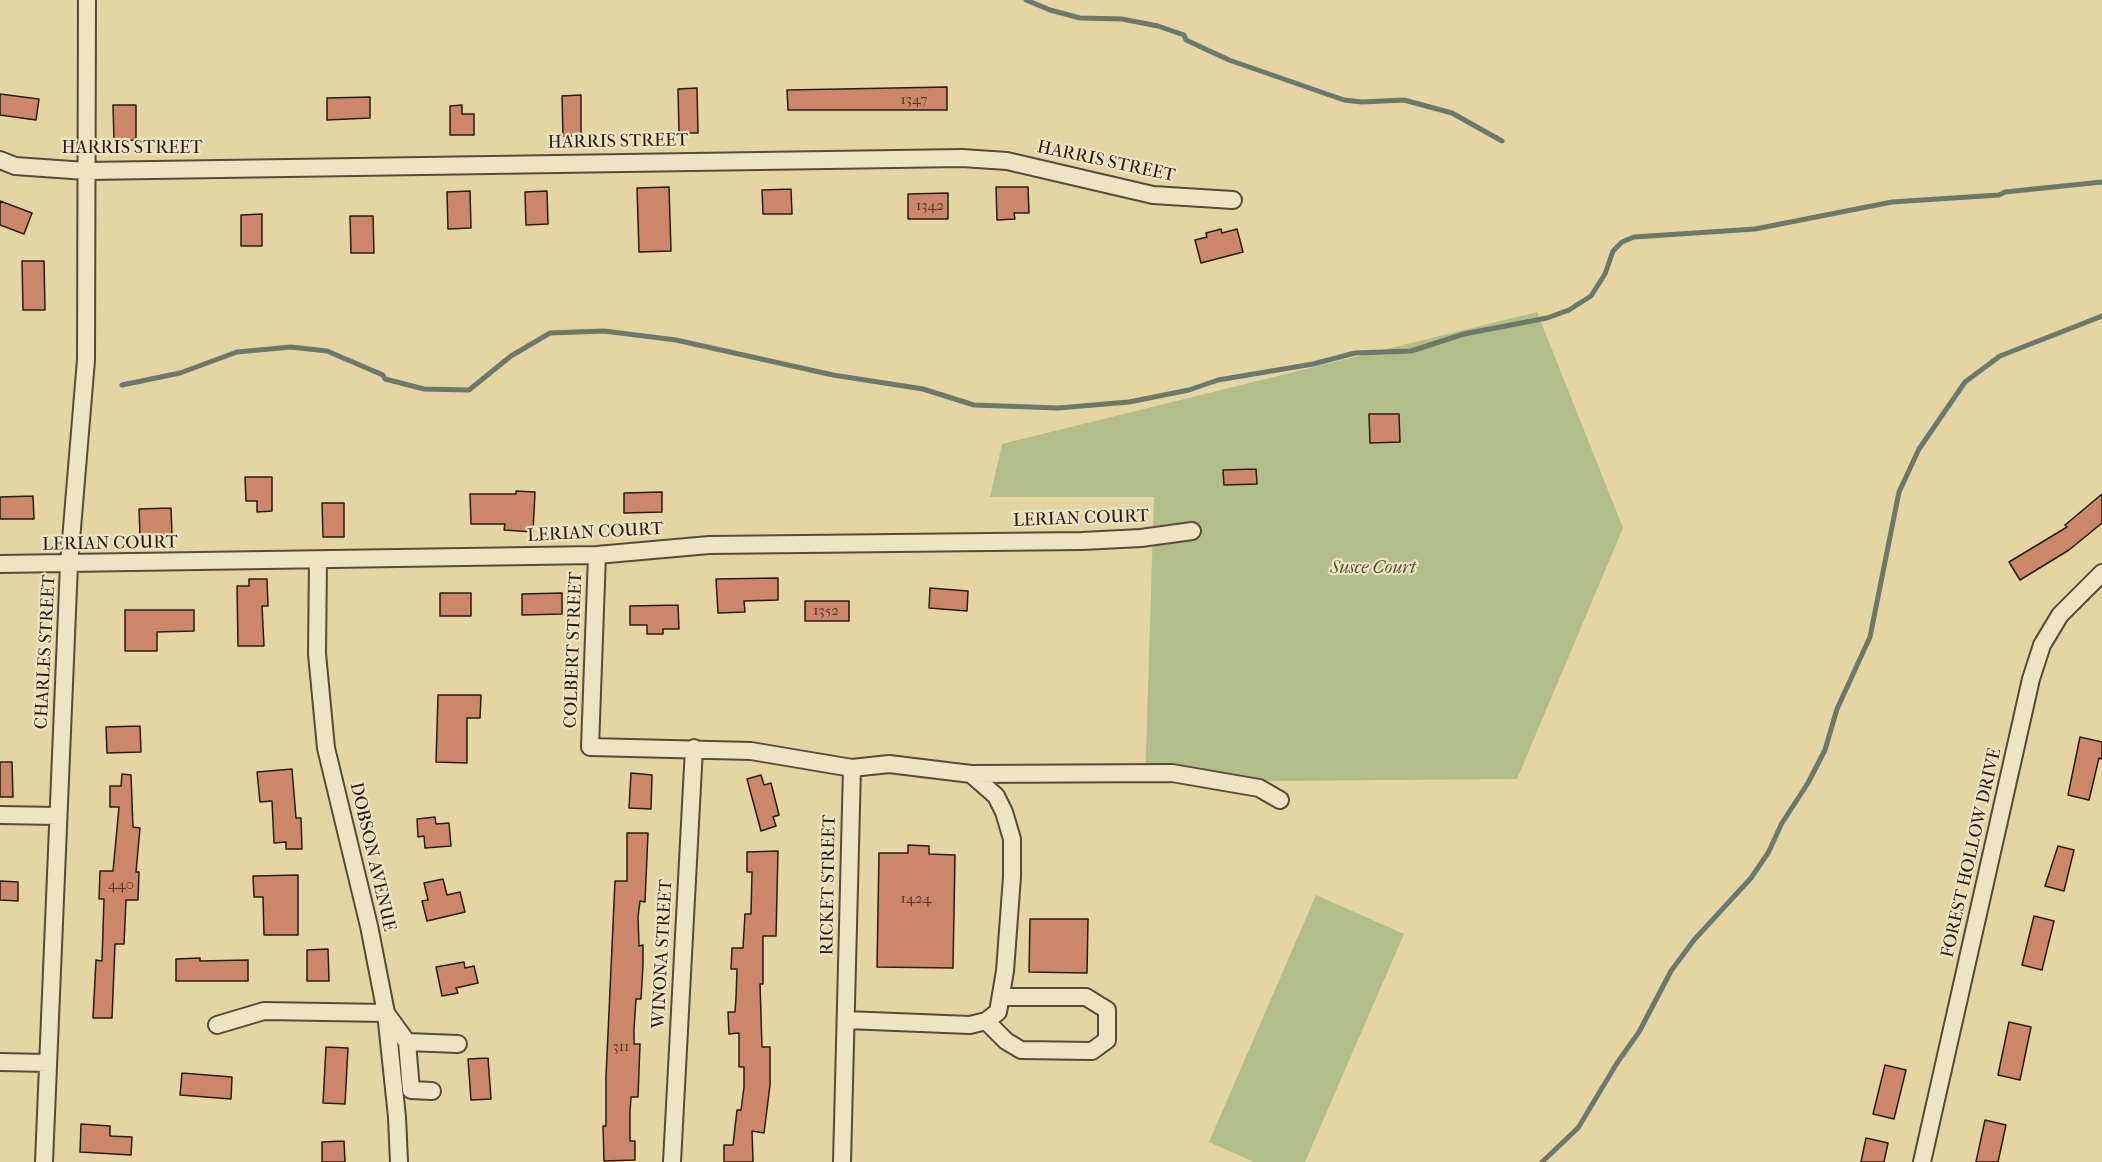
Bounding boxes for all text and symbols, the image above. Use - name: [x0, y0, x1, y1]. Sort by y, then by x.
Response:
- house number: 1347: [900, 91, 928, 109]
- street label: HARRIS STREET: [547, 130, 689, 154]
- street label: HARRIS STREET: [1035, 137, 1177, 187]
- street label: HARRIS STREET: [62, 138, 202, 160]
- house number: 1342: [916, 197, 944, 215]
- street label: LERIAN COURT: [1013, 506, 1149, 532]
- street label: LERIAN COURT: [527, 519, 663, 547]
- street label: LERIAN COURT: [42, 532, 178, 556]
- park label: Susce Court: [1330, 558, 1416, 580]
- street label: COLBERT STREET: [560, 571, 588, 729]
- street label: CHARLES STREET: [31, 574, 61, 730]
- house number: 1352: [813, 602, 839, 620]
- street label: FOREST HOLLOW DRIVE: [1937, 746, 2007, 960]
- street label: DOBSON AVENUE: [344, 780, 400, 934]
- street label: RICKET STREET: [817, 814, 841, 956]
- house number: 440: [108, 876, 134, 894]
- street label: WINONA STREET: [648, 879, 678, 1029]
- house number: 1424: [901, 890, 931, 908]
- house number: 311: [613, 1038, 629, 1056]

